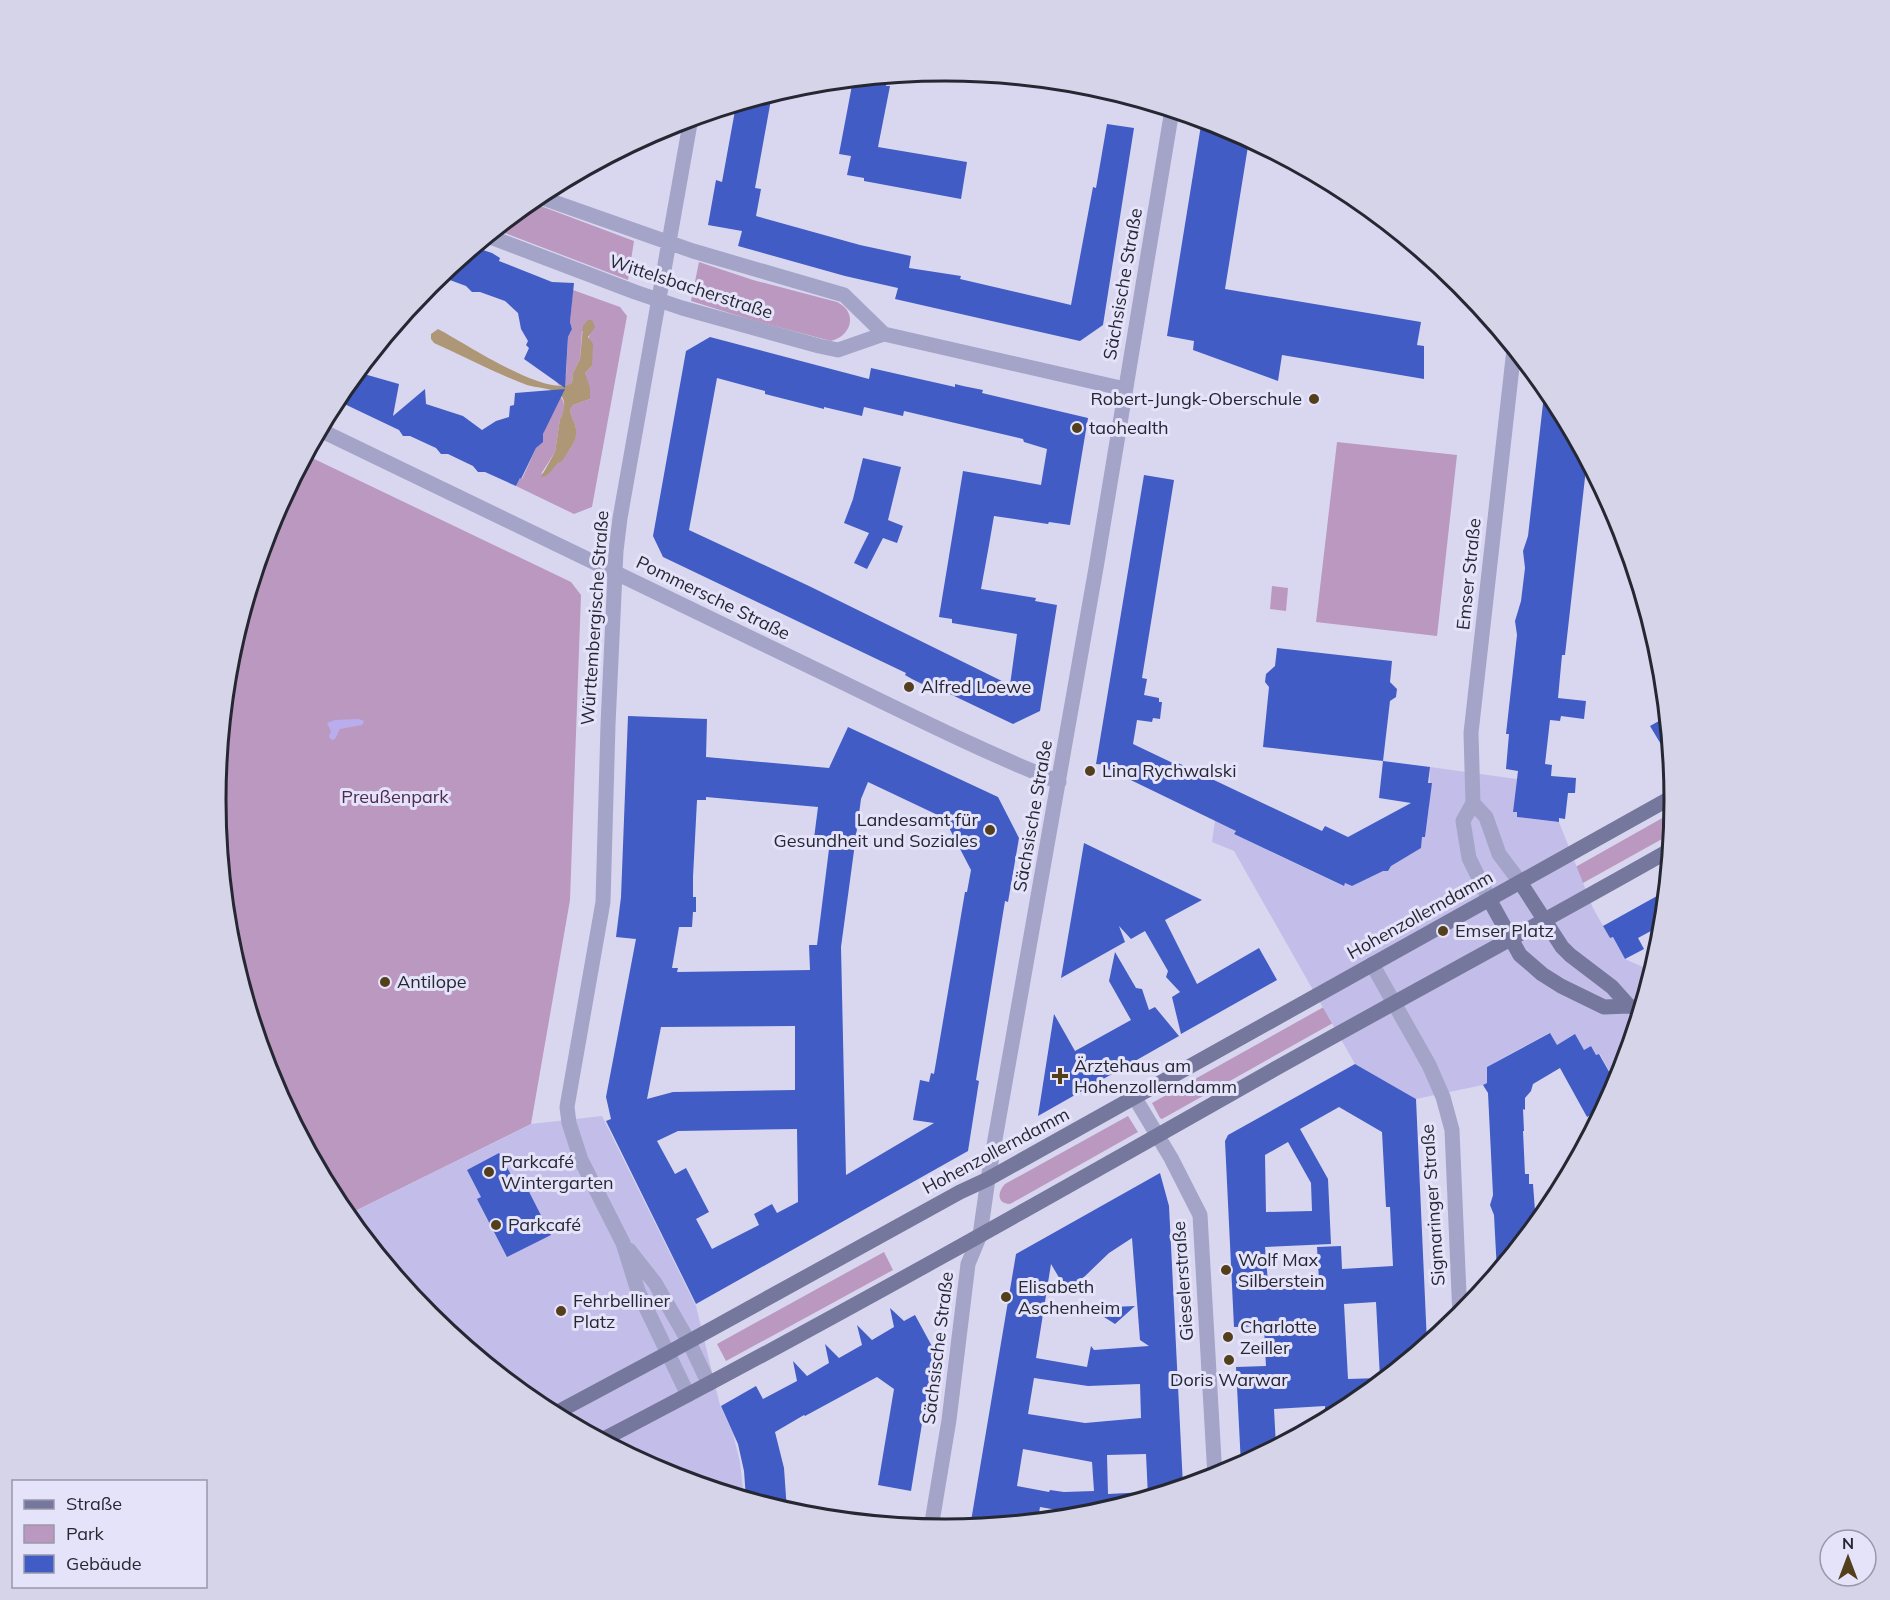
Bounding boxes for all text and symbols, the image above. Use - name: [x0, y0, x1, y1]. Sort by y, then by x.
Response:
- street label: Sächsische Straße: [1098, 206, 1147, 361]
- street label: Wittelsbacherstraße: [607, 249, 776, 324]
- place label: Robert-Jungk-Oberschule: [1091, 387, 1302, 410]
- marker: Robert-Jungk-Oberschule: [1307, 392, 1321, 406]
- place label: taohealth: [1089, 416, 1169, 439]
- marker: taohealth: [1070, 421, 1084, 435]
- street label: Württembergische Straße: [576, 510, 613, 726]
- street label: Emser Straße: [1451, 517, 1486, 631]
- street label: Pommersche Straße: [633, 550, 794, 645]
- place label: Alfred Loewe: [921, 675, 1031, 698]
- marker: Alfred Loewe: [902, 680, 916, 694]
- street label: Sächsische Straße: [1008, 738, 1057, 893]
- place label: Lina Rychwalski: [1102, 759, 1236, 782]
- marker: Lina Rychwalski: [1083, 764, 1097, 778]
- park label: Preußenpark: [341, 785, 449, 808]
- place label: Landesamt für Gesundheit und Soziales: [774, 808, 978, 852]
- marker: Landesamt für Gesundheit und Soziales: [983, 823, 997, 837]
- street label: Hohenzollerndamm: [1343, 865, 1497, 964]
- place label: Emser Platz: [1455, 919, 1554, 942]
- marker: Emser Platz: [1436, 924, 1450, 938]
- place label: Antilope: [397, 970, 467, 993]
- marker: Antilope: [378, 975, 392, 989]
- place label: Ärztehaus am Hohenzollerndamm: [1074, 1054, 1237, 1098]
- marker: Ärztehaus am Hohenzollerndamm: [1051, 1067, 1069, 1085]
- street label: Hohenzollerndamm: [918, 1102, 1073, 1199]
- street label: Sigmaringer Straße: [1415, 1123, 1450, 1287]
- place label: Parkcafé Wintergarten: [501, 1150, 613, 1194]
- marker: Parkcafé Wintergarten: [482, 1165, 496, 1179]
- place label: Parkcafé: [508, 1213, 581, 1236]
- marker: Parkcafé: [489, 1218, 503, 1232]
- street label: Gieselerstraße: [1167, 1220, 1198, 1342]
- place label: Wolf Max Silberstein: [1238, 1248, 1325, 1292]
- marker: Wolf Max Silberstein: [1219, 1263, 1233, 1277]
- street label: Sächsische Straße: [917, 1270, 958, 1426]
- place label: Elisabeth Aschenheim: [1018, 1275, 1120, 1319]
- place label: Fehrbelliner Platz: [573, 1289, 670, 1333]
- marker: Elisabeth Aschenheim: [999, 1290, 1013, 1304]
- marker: Fehrbelliner Platz: [554, 1304, 568, 1318]
- place label: Charlotte Zeiller: [1240, 1315, 1317, 1359]
- marker: Charlotte Zeiller: [1221, 1330, 1235, 1344]
- marker: Doris Warwar: [1222, 1353, 1236, 1367]
- place label: Doris Warwar: [1170, 1368, 1288, 1391]
- legend: [12, 1480, 207, 1588]
- text: Straße: [66, 1492, 122, 1515]
- text: Park: [66, 1522, 105, 1545]
- north arrow: [1818, 1528, 1878, 1588]
- text: N: [1842, 1533, 1854, 1553]
- text: Gebäude: [66, 1552, 142, 1575]

